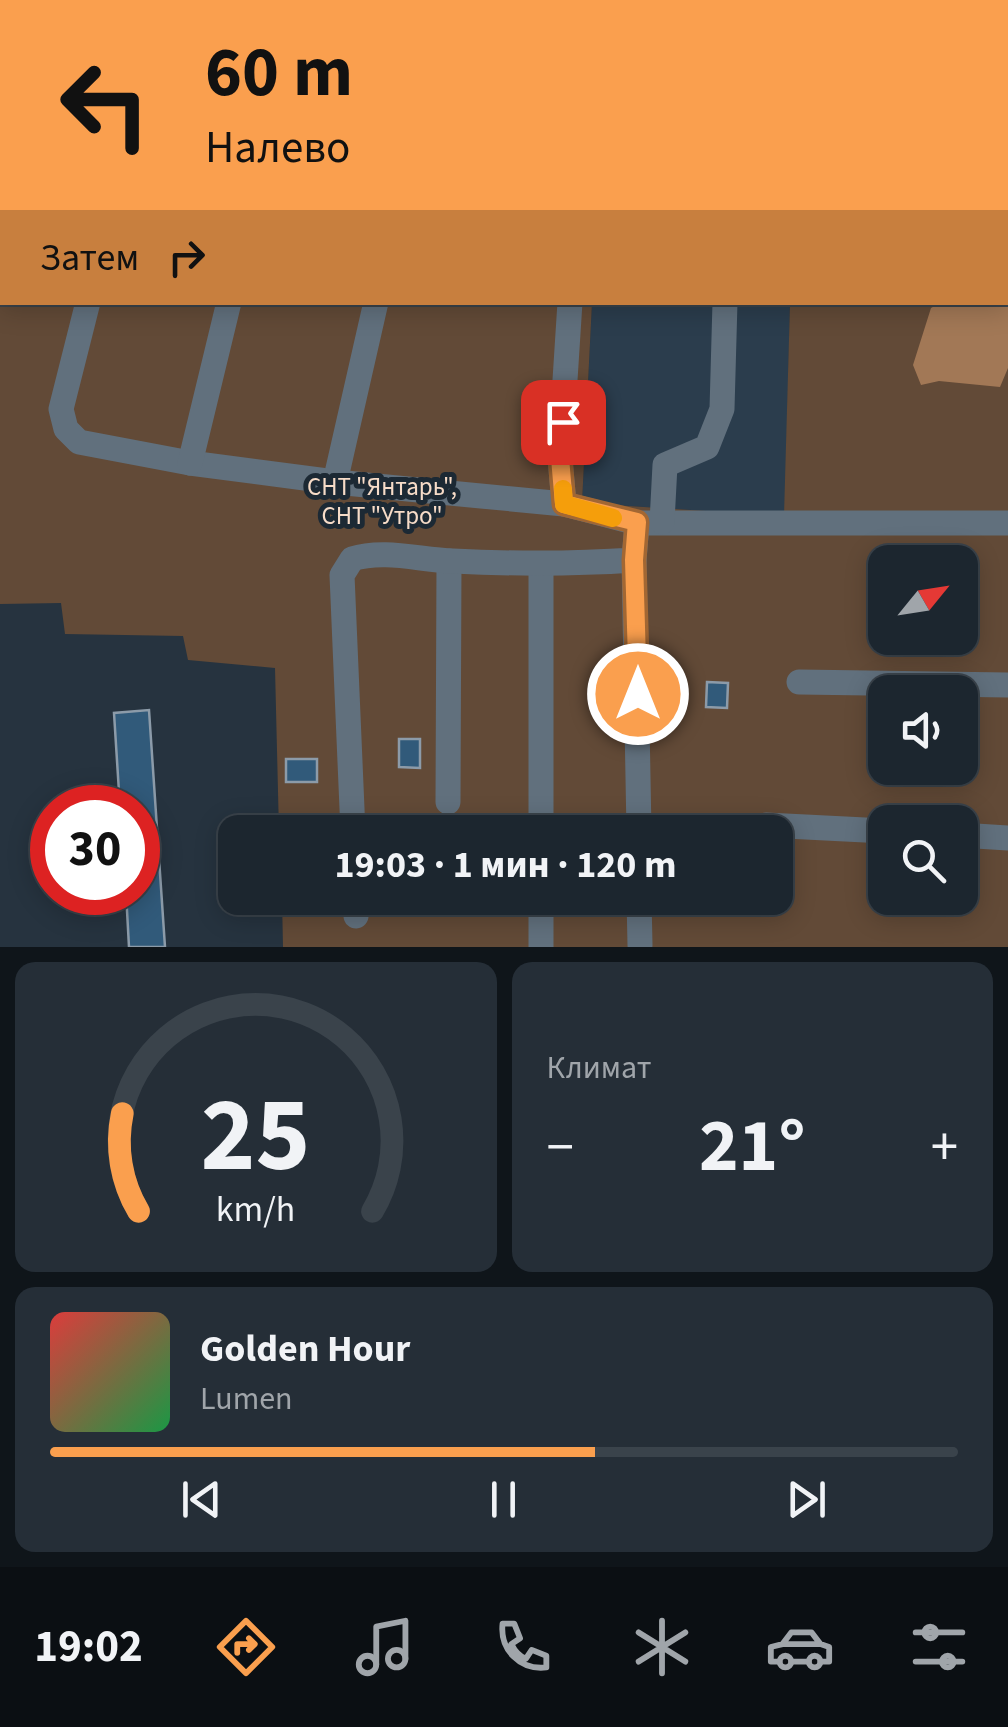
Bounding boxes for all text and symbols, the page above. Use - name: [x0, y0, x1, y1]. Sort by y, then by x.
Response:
- text: 60 m: [205, 23, 353, 123]
- icon: left: [40, 40, 170, 170]
- text: Налево: [205, 116, 351, 180]
- icon: right: [159, 230, 214, 285]
- text: Затем: [40, 231, 139, 285]
- pin: [521, 380, 606, 465]
- icon: arrive: [536, 395, 591, 450]
- park label: СНТ "Янтарь", СНТ "Утро": [307, 469, 457, 534]
- north arrow: [868, 545, 978, 655]
- map controls: [868, 545, 978, 915]
- position arrow: [586, 642, 690, 746]
- button: sound: [868, 675, 978, 785]
- speed limit sign: 30: [30, 785, 160, 915]
- button: search: [868, 805, 978, 915]
- text: 19:03 · 1 мин · 120 m: [334, 838, 677, 892]
- text: Климат: [547, 1045, 651, 1091]
- text: 25: [201, 1063, 311, 1211]
- text: 21°: [699, 1093, 806, 1200]
- text: −: [547, 1109, 574, 1187]
- text: +: [931, 1109, 958, 1187]
- text: km/h: [216, 1184, 295, 1235]
- text: Golden Hour: [200, 1322, 410, 1376]
- text: Lumen: [200, 1376, 293, 1422]
- icon: previous: [174, 1472, 229, 1527]
- icon: pause: [476, 1472, 531, 1527]
- icon: next: [779, 1472, 834, 1527]
- icon: directions: [211, 1612, 281, 1682]
- icon: music: [350, 1612, 420, 1682]
- icon: phone: [488, 1612, 558, 1682]
- icon: climate: [627, 1612, 697, 1682]
- icon: car: [765, 1612, 835, 1682]
- icon: filters: [904, 1612, 974, 1682]
- text: 19:02: [34, 1615, 143, 1679]

